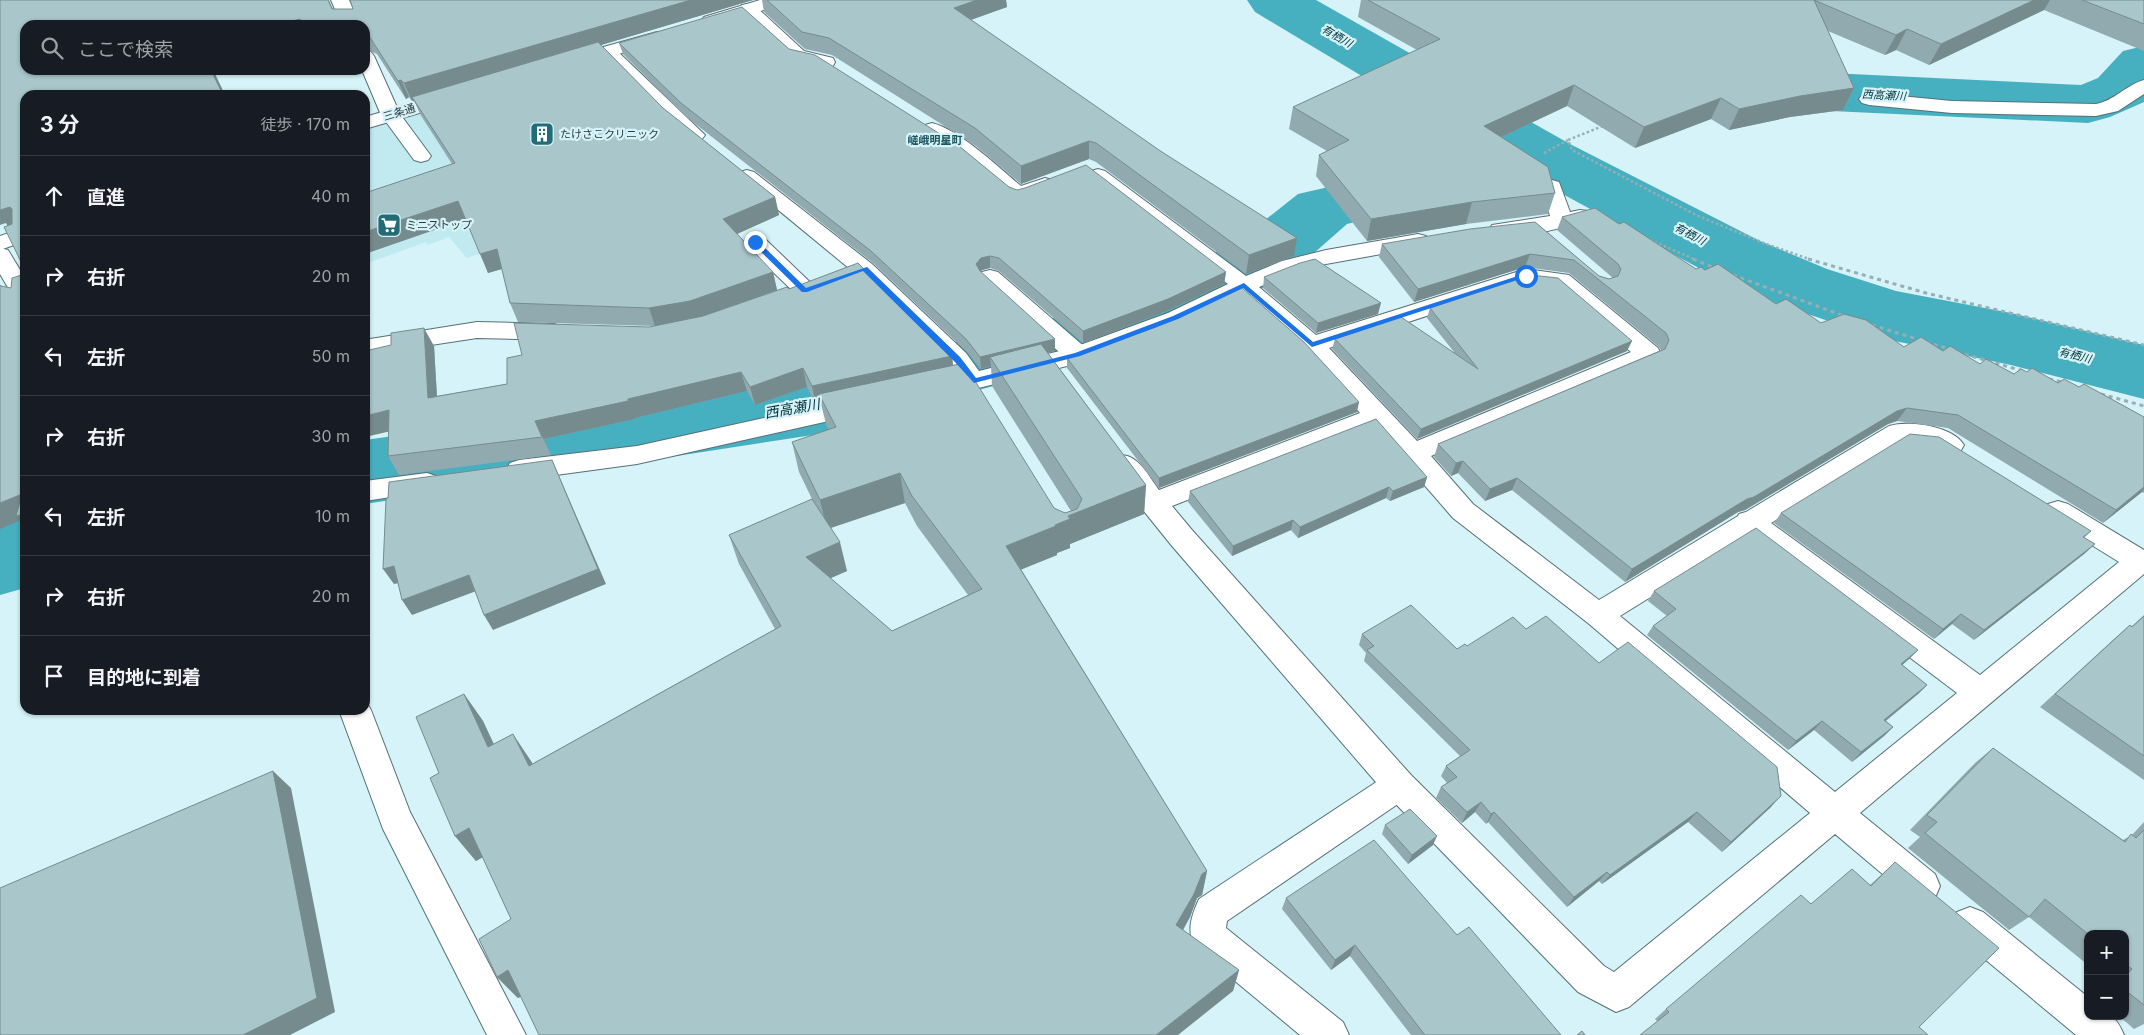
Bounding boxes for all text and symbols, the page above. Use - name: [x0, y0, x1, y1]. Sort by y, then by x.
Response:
- search box: [20, 20, 370, 75]
- water label: 有栖川: [1319, 22, 1356, 51]
- icon: search: [38, 34, 66, 62]
- text: ここで検索: [78, 38, 173, 61]
- water label: 西高瀬川: [1862, 87, 1907, 103]
- street label: 三条通: [381, 100, 417, 124]
- text: 3 分: [40, 112, 80, 137]
- text: 徒歩 · 170 m: [260, 114, 350, 134]
- building icon: たけさこクリニック: [529, 121, 555, 147]
- place label: たけさこクリニック: [560, 127, 659, 141]
- district label: 嵯峨明星町: [908, 133, 963, 147]
- icon: ahead: [40, 182, 68, 210]
- text: 直進: [87, 186, 125, 209]
- text: 40 m: [311, 186, 350, 206]
- supermarket icon: ミニストップ: [376, 212, 402, 238]
- place label: ミニストップ: [406, 218, 472, 232]
- water label: 有栖川: [1672, 220, 1709, 248]
- route end: [744, 231, 767, 254]
- icon: right: [40, 262, 68, 290]
- route start: [1515, 265, 1538, 288]
- text: 右折: [87, 266, 125, 289]
- text: 20 m: [312, 266, 350, 286]
- icon: left: [40, 342, 68, 370]
- water label: 有栖川: [2057, 344, 2094, 366]
- text: 左折: [87, 346, 125, 369]
- text: 50 m: [312, 346, 350, 366]
- water label: 西高瀬川: [763, 394, 823, 421]
- icon: right: [40, 422, 68, 450]
- text: 右折: [87, 426, 125, 449]
- text: 30 m: [312, 426, 350, 446]
- icon: left: [40, 502, 68, 530]
- text: 左折: [87, 506, 125, 529]
- text: 10 m: [315, 506, 350, 526]
- icon: right: [40, 582, 68, 610]
- text: 右折: [87, 586, 125, 609]
- text: 20 m: [312, 586, 350, 606]
- icon: arrive: [40, 662, 68, 690]
- text: 目的地に到着: [87, 666, 201, 689]
- map controls: [2084, 930, 2129, 1020]
- button: +: [2084, 930, 2129, 975]
- button: −: [2084, 975, 2129, 1020]

